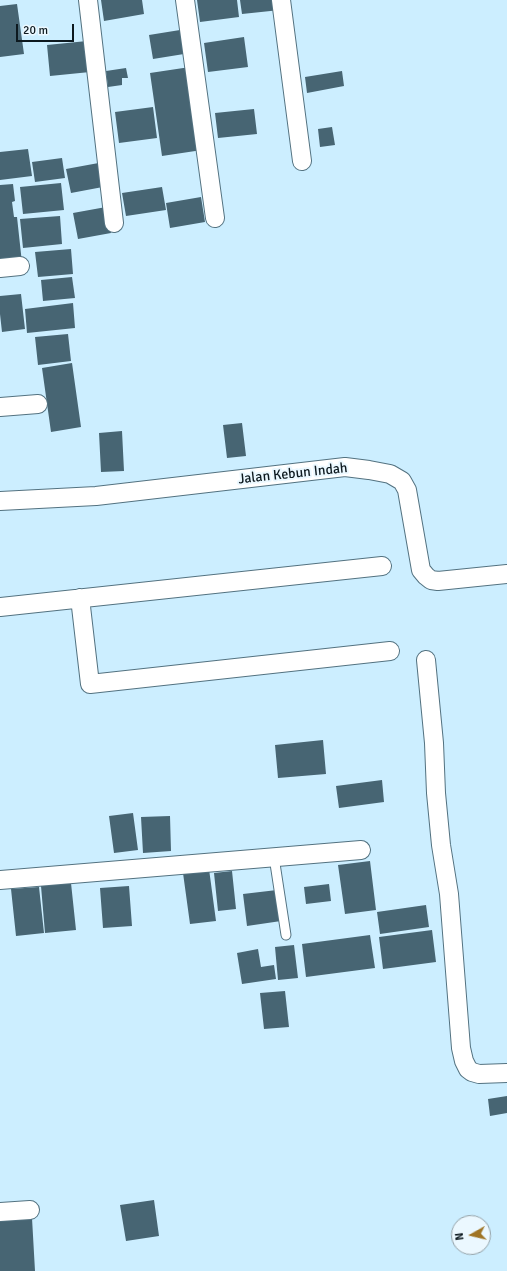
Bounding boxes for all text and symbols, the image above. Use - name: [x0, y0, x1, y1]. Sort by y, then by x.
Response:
- scale bar: [18, 16, 76, 42]
- text: 20 m: [23, 23, 48, 38]
- street label: Jalan Kebun Indah: [238, 460, 348, 488]
- north arrow: [451, 1215, 491, 1255]
- text: N: [453, 1232, 467, 1241]

